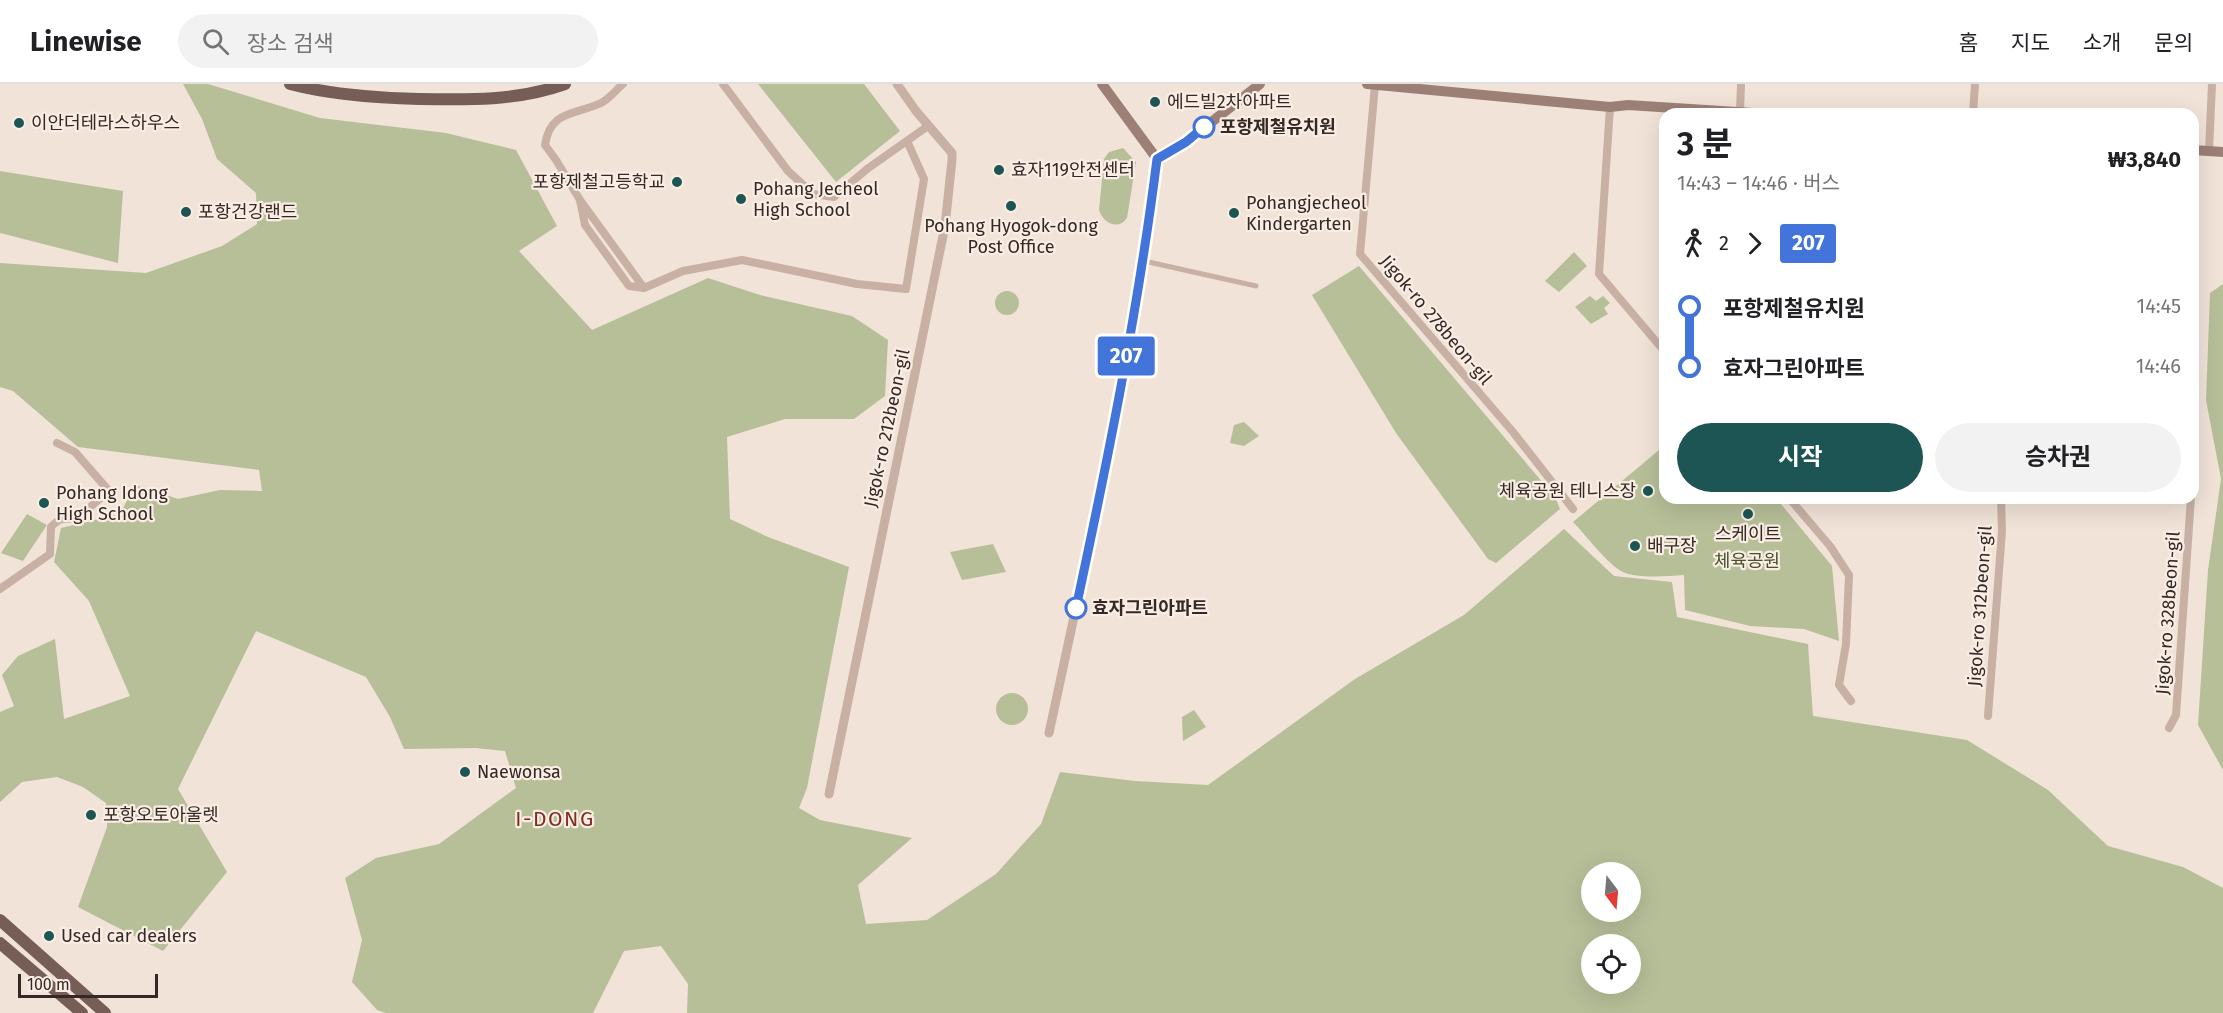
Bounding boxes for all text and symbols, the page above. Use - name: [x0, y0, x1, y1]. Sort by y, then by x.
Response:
- search box: [178, 14, 598, 68]
- text: Linewise: [30, 25, 142, 58]
- icon: search: [199, 25, 232, 58]
- text: 장소 검색: [247, 30, 334, 57]
- text: 홈: [1959, 30, 1978, 56]
- text: 지도: [2011, 30, 2050, 56]
- text: 소개: [2083, 30, 2121, 56]
- text: 문의: [2154, 30, 2193, 56]
- place label: 에드빌2차아파트: [1167, 91, 1292, 113]
- marker: 에드빌2차아파트: [1148, 95, 1162, 109]
- place label: 이안더테라스하우스: [31, 112, 180, 134]
- marker: 이안더테라스하우스: [12, 116, 26, 130]
- marker: 포항제철유치원: [1193, 116, 1215, 138]
- place label: 포항제철유치원: [1220, 116, 1336, 138]
- text: 3 분: [1677, 124, 1732, 164]
- text: ₩3,840: [2108, 146, 2181, 173]
- place label: 효자119안전센터: [1011, 159, 1135, 181]
- marker: 효자119안전센터: [992, 163, 1006, 177]
- place label: 포항제철고등학교: [533, 171, 665, 193]
- text: 14:43 – 14:46 · 버스: [1677, 171, 1840, 195]
- marker: 포항제철고등학교: [670, 175, 684, 189]
- place label: Pohang Jecheol High School: [753, 178, 879, 221]
- marker: Pohang Jecheol High School: [734, 192, 748, 206]
- place label: Pohangjecheol Kindergarten: [1246, 192, 1366, 235]
- marker: Pohang Hyogok-dong Post Office: [1004, 199, 1018, 213]
- place label: 포항건강랜드: [198, 201, 297, 223]
- marker: 포항건강랜드: [179, 205, 193, 219]
- marker: Pohangjecheol Kindergarten: [1227, 206, 1241, 220]
- place label: Pohang Hyogok-dong Post Office: [924, 215, 1098, 258]
- icon: walk: [1677, 227, 1710, 260]
- icon: forward: [1738, 227, 1771, 260]
- text: 207: [1792, 230, 1824, 256]
- text: 2: [1719, 231, 1729, 255]
- street label: Jigok-ro 278beon-gil: [1375, 251, 1497, 389]
- text: 14:45: [2137, 294, 2181, 318]
- text: 포항제철유치원: [1723, 295, 1865, 322]
- line badge: 207: [1092, 336, 1160, 376]
- text: 207: [1110, 343, 1142, 369]
- street label: Jigok-ro 212beon-gil: [859, 347, 915, 509]
- text: 14:46: [2136, 354, 2181, 378]
- text: 효자그린아파트: [1723, 355, 1865, 382]
- button: 시작: [1677, 423, 1923, 492]
- button: 승차권: [1935, 423, 2181, 492]
- place label: 체육공원 테니스장: [1499, 480, 1636, 502]
- place label: Pohang Idong High School: [56, 482, 169, 525]
- marker: 체육공원 테니스장: [1641, 484, 1655, 498]
- marker: Pohang Idong High School: [37, 496, 51, 510]
- marker: 스케이트: [1741, 507, 1755, 521]
- place label: 스케이트: [1715, 523, 1781, 545]
- street label: Jigok-ro 312beon-gil: [1963, 525, 1997, 687]
- street label: Jigok-ro 328beon-gil: [2151, 531, 2185, 695]
- place label: 배구장: [1647, 535, 1697, 557]
- marker: 배구장: [1628, 539, 1642, 553]
- park label: 체육공원: [1714, 550, 1780, 572]
- marker: 효자그린아파트: [1065, 597, 1087, 619]
- place label: 효자그린아파트: [1092, 597, 1208, 619]
- place label: Naewonsa: [477, 761, 561, 783]
- marker: Naewonsa: [458, 765, 472, 779]
- place label: 포항오토아울렛: [103, 804, 219, 826]
- district label: I-DONG: [515, 806, 595, 832]
- marker: 포항오토아울렛: [84, 808, 98, 822]
- north arrow: [1581, 862, 1641, 922]
- map controls: [1581, 862, 1641, 994]
- place label: Used car dealers: [61, 925, 197, 947]
- marker: Used car dealers: [42, 929, 56, 943]
- button: locate: [1581, 934, 1641, 994]
- scale bar: [18, 971, 158, 998]
- text: 100 m: [27, 975, 70, 994]

